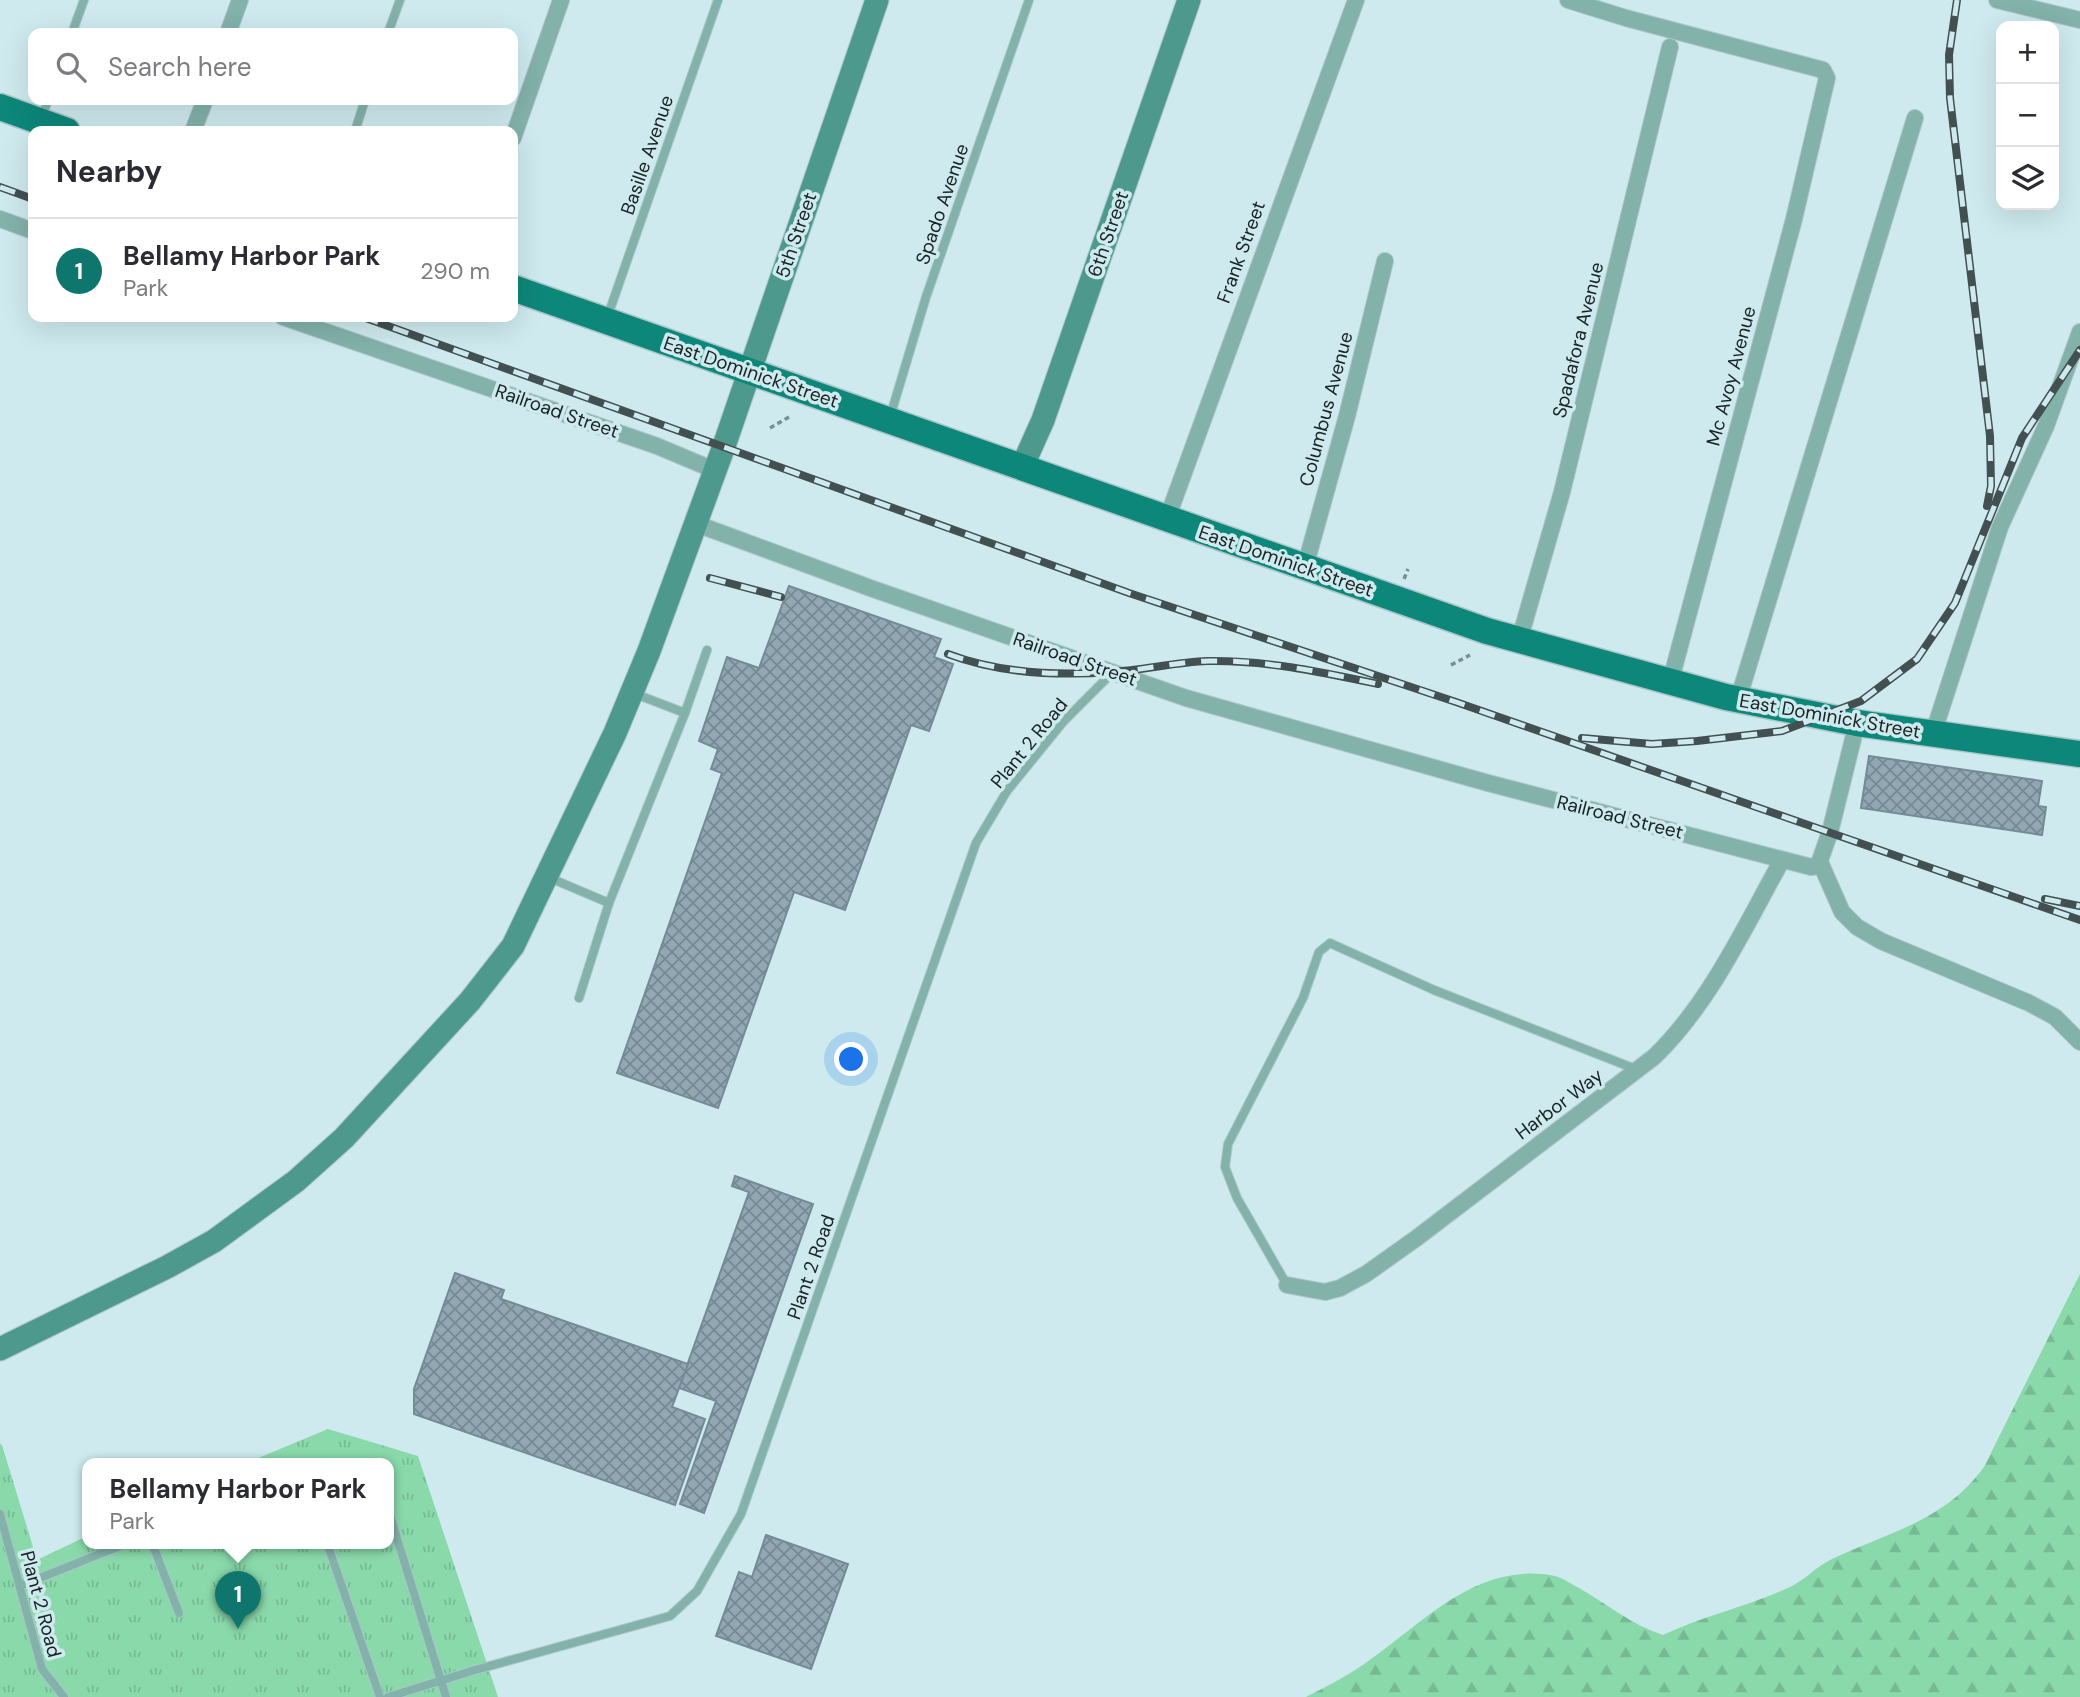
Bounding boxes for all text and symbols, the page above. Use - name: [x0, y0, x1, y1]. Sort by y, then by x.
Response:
- map controls: [1996, 21, 2059, 210]
- button: +: [1996, 21, 2059, 84]
- search box: [28, 28, 518, 105]
- icon: search: [52, 48, 90, 86]
- text: Search here: [108, 50, 251, 84]
- button: −: [1996, 84, 2059, 147]
- street label: Basille Avenue: [615, 92, 679, 218]
- street label: Spado Avenue: [910, 140, 974, 268]
- button: layers: [1996, 147, 2059, 210]
- text: Nearby: [56, 152, 162, 191]
- street label: 6th Street: [1082, 188, 1134, 280]
- street label: 5th Street: [770, 189, 822, 281]
- street label: Frank Street: [1211, 197, 1271, 307]
- text: Bellamy Harbor Park: [123, 239, 380, 273]
- text: 1: [75, 256, 83, 286]
- text: 290 m: [420, 256, 490, 286]
- street label: Spadafora Avenue: [1547, 259, 1609, 421]
- text: Park: [123, 273, 168, 303]
- street label: Mc Avoy Avenue: [1700, 303, 1762, 449]
- street label: Columbus Avenue: [1293, 329, 1359, 489]
- street label: East Dominick Street: [660, 330, 842, 414]
- street label: Railroad Street: [492, 378, 622, 444]
- street label: East Dominick Street: [1195, 519, 1377, 603]
- street label: Railroad Street: [1010, 626, 1140, 692]
- street label: East Dominick Street: [1738, 688, 1922, 744]
- street label: Plant 2 Road: [985, 693, 1073, 793]
- street label: Railroad Street: [1554, 789, 1686, 845]
- your location: [834, 1042, 868, 1076]
- street label: Harbor Way: [1510, 1063, 1608, 1145]
- street label: Plant 2 Road: [781, 1211, 841, 1323]
- popup: [82, 1458, 394, 1549]
- text: Bellamy Harbor Park: [109, 1472, 367, 1506]
- text: Park: [109, 1506, 155, 1536]
- street label: Plant 2 Road: [15, 1548, 67, 1660]
- pin: 1: [215, 1571, 261, 1629]

